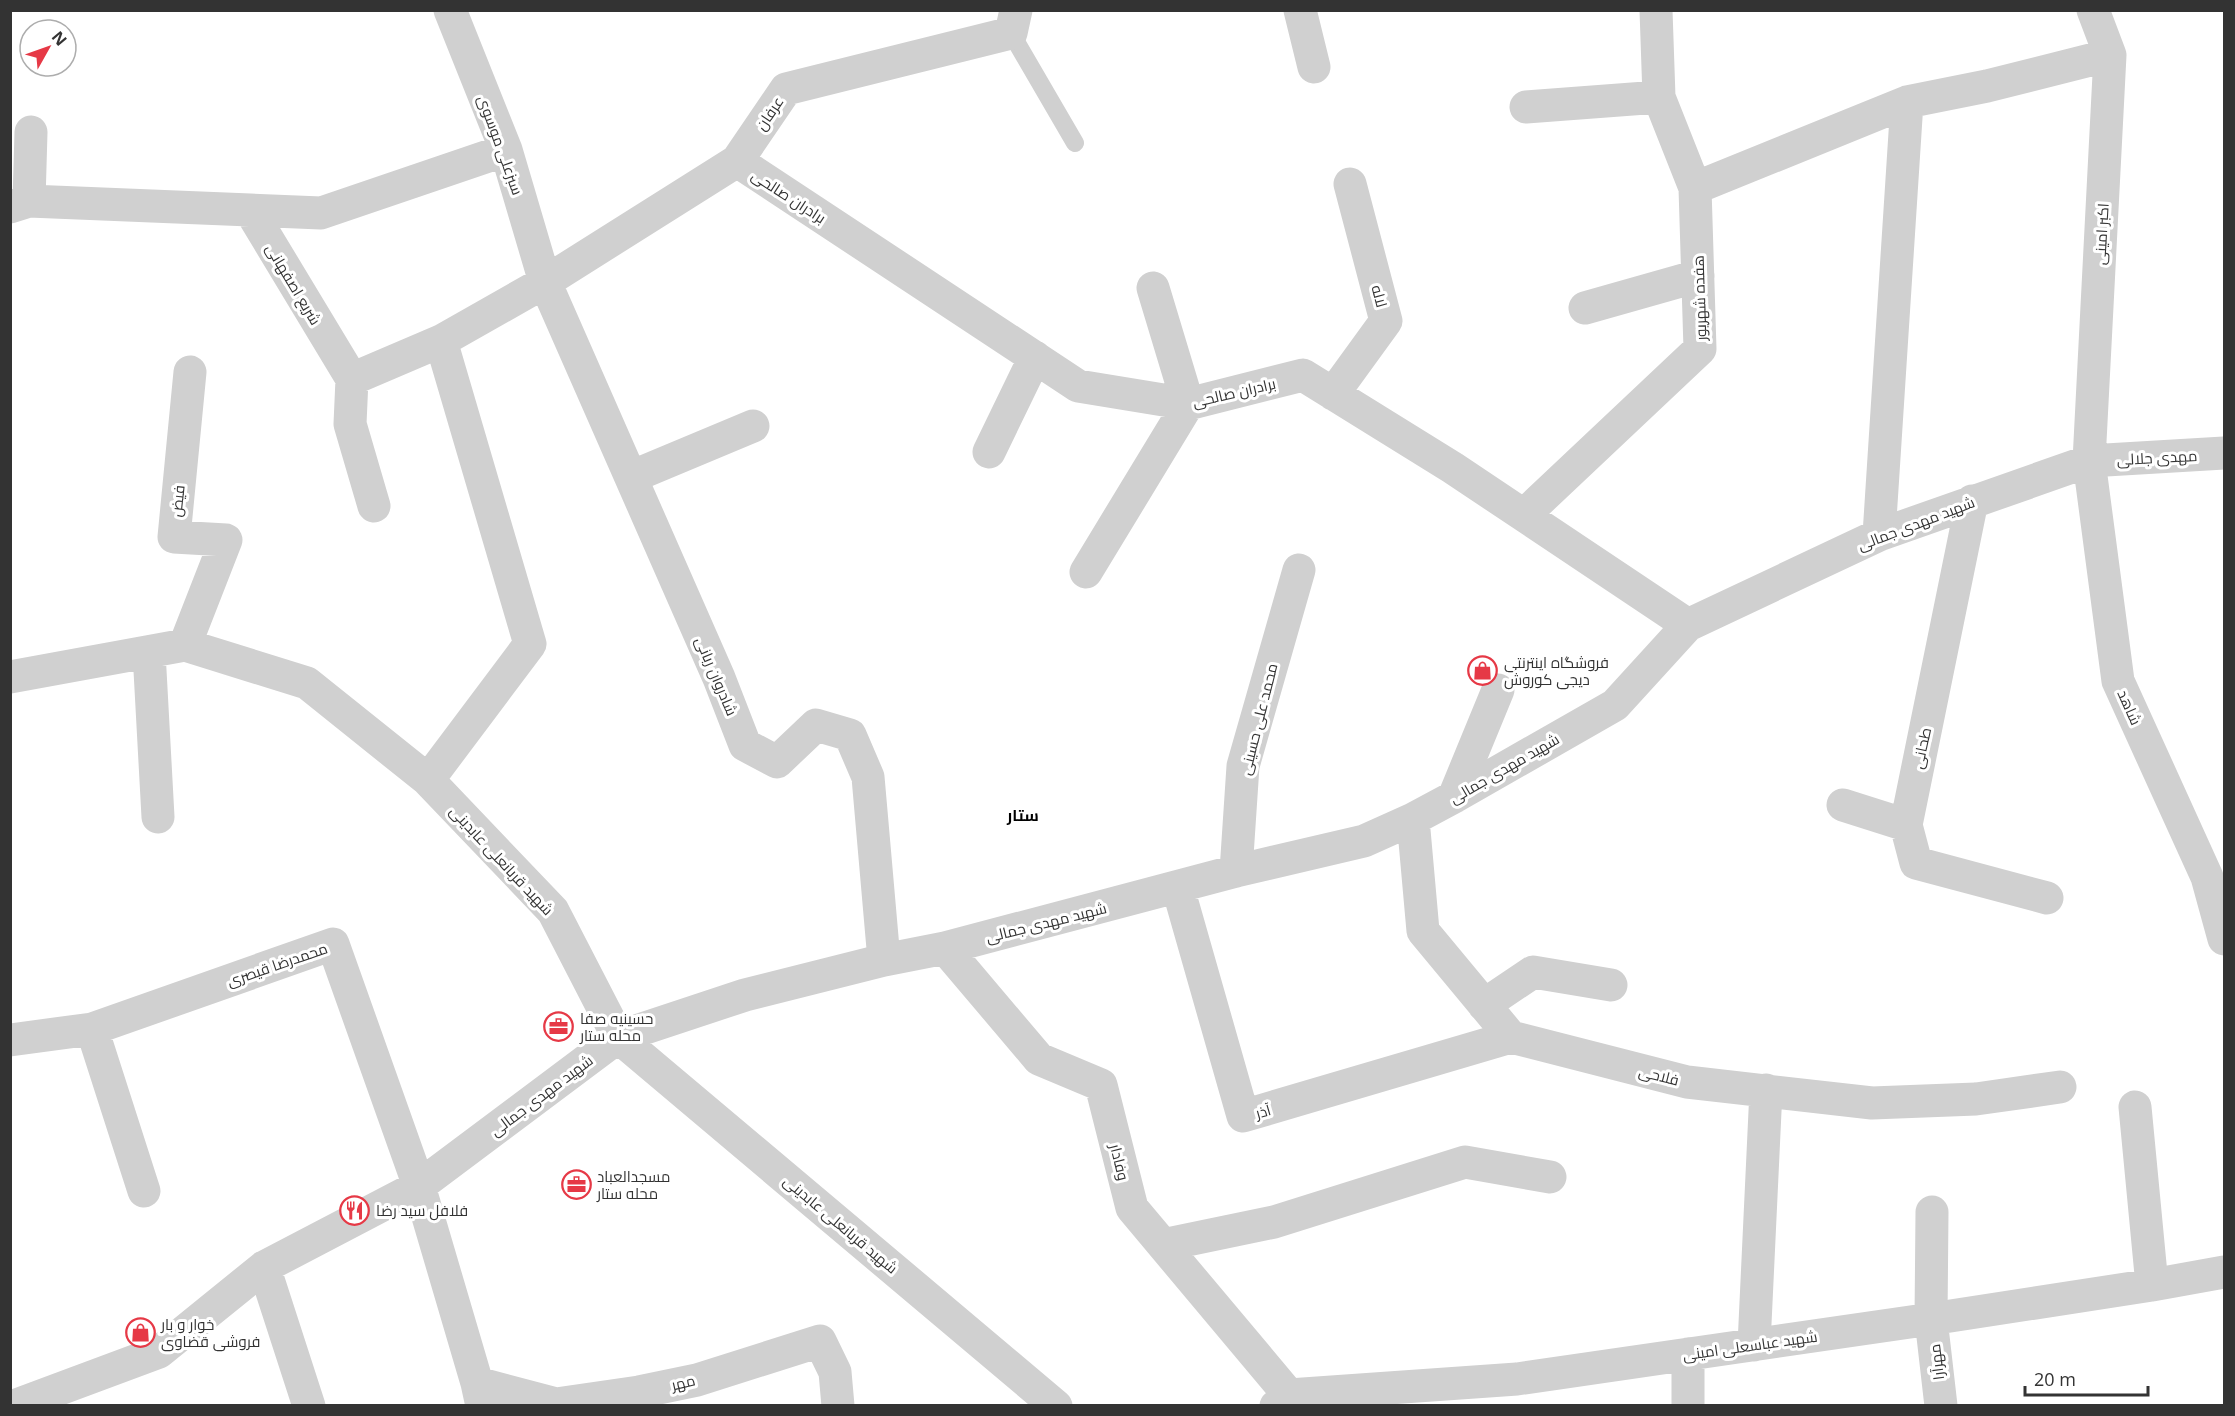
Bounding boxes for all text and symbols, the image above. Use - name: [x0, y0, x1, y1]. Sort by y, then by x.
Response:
- north arrow: [18, 18, 78, 78]
- text: N: [47, 26, 72, 50]
- street label: سبزعلی موسوی: [473, 92, 528, 198]
- street label: عرفان: [750, 92, 788, 134]
- street label: برادران صالحی: [747, 165, 830, 228]
- street label: اکبر امینی: [2089, 203, 2114, 266]
- street label: شریع اصفهانی: [260, 240, 326, 329]
- street label: هفده شهریور: [1688, 255, 1712, 342]
- street label: لاله: [1367, 283, 1393, 309]
- street label: برادران صالحی: [1190, 373, 1278, 412]
- street label: مهدی جلالی: [2116, 445, 2198, 470]
- street label: فیض: [165, 484, 190, 518]
- street label: شهید مهدی جمالی: [1855, 491, 1978, 555]
- street label: شادروان ربانی: [691, 634, 743, 719]
- place label: فروشگاه اینترنتی دیجی کوروش: [1504, 652, 1609, 690]
- shop icon: فروشگاه اینترنتی دیجی کوروش: [1467, 655, 1499, 687]
- street label: محمد علی حسینی: [1234, 661, 1283, 777]
- street label: شاهد: [2113, 686, 2147, 728]
- street label: طحانی: [1907, 725, 1936, 771]
- street label: شهید مهدی جمالی: [1445, 728, 1563, 808]
- street label: شهید قربانعلی عابدینی: [445, 801, 558, 920]
- district label: ستار: [1006, 804, 1039, 826]
- street label: شهید مهدی جمالی: [984, 897, 1109, 948]
- street label: محمدرضا قیصری: [224, 937, 330, 992]
- place label: حسینیه صفا محله ستار: [579, 1008, 653, 1045]
- office icon: حسینیه صفا محله ستار: [543, 1011, 575, 1043]
- street label: شهید مهدی جمالی: [486, 1050, 597, 1141]
- street label: فلاحی: [1637, 1060, 1681, 1091]
- street label: آذر: [1252, 1099, 1273, 1123]
- street label: وفادار: [1106, 1141, 1134, 1182]
- place label: مسجدالعباد محله ستار: [596, 1166, 670, 1203]
- office icon: مسجدالعباد محله ستار: [560, 1169, 592, 1201]
- street label: شهید قربانعلی عابدینی: [779, 1170, 902, 1278]
- restaurant icon: فلافل سید رضا: [339, 1194, 371, 1226]
- place label: فلافل سید رضا: [376, 1200, 468, 1221]
- place label: خوار و بار فروشی قضاوی: [160, 1314, 260, 1352]
- shop icon: خوار و بار فروشی قضاوی: [124, 1317, 156, 1349]
- street label: شهید عباسعلی امینی: [1681, 1326, 1819, 1365]
- street label: مهرآرا: [1924, 1343, 1949, 1381]
- scale bar: [2025, 1359, 2148, 1397]
- text: 20 m: [2034, 1367, 2076, 1391]
- street label: مهر: [668, 1370, 697, 1396]

